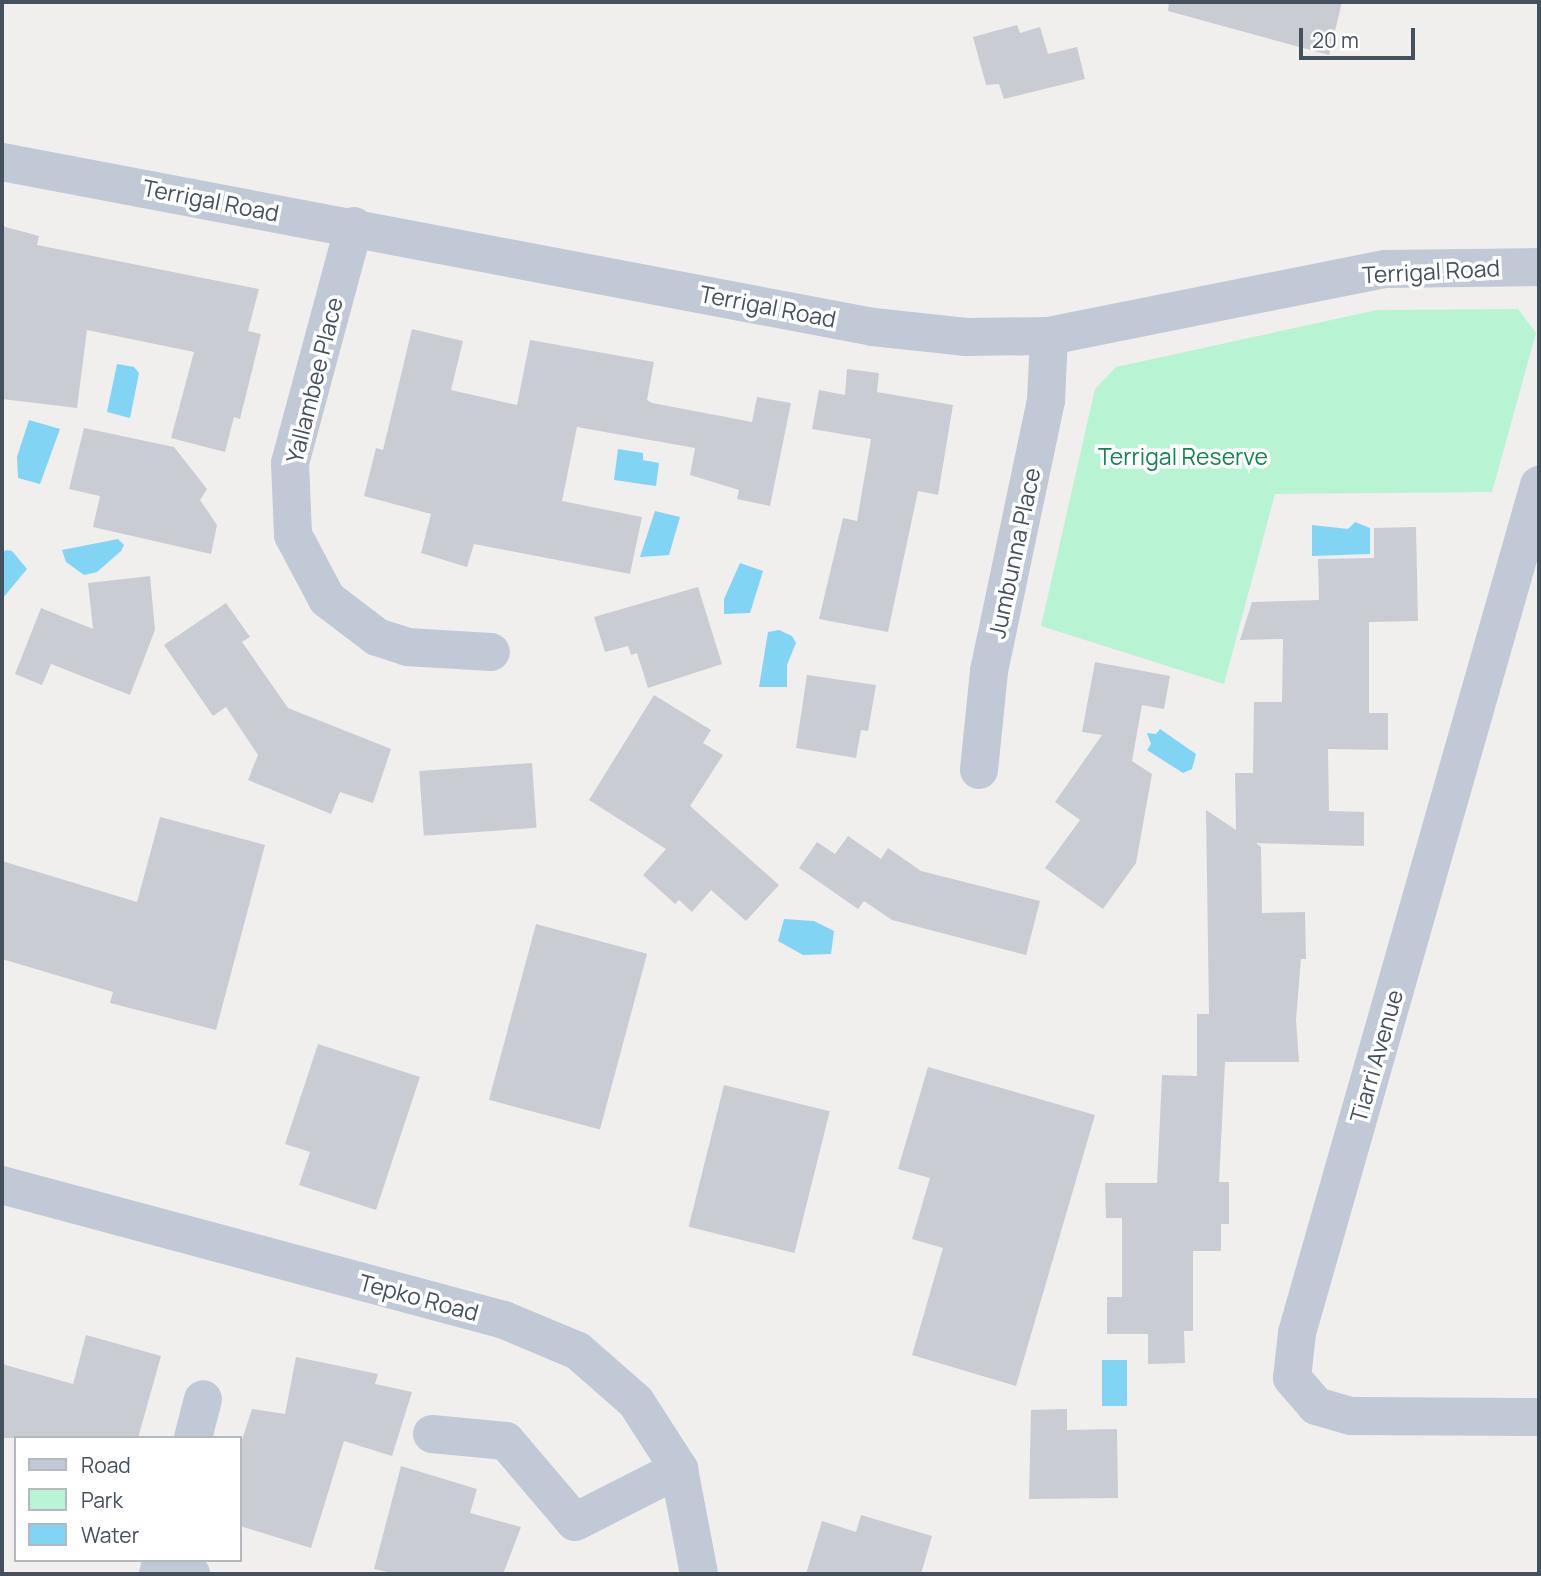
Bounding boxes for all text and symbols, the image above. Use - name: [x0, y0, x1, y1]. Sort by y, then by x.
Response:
- scale bar: [1303, 14, 1418, 58]
- text: 20 m: [1312, 26, 1359, 54]
- street label: Terrigal Road: [141, 173, 281, 227]
- street label: Terrigal Road: [1361, 254, 1501, 288]
- street label: Terrigal Road: [698, 279, 838, 333]
- street label: Yallambee Place: [280, 294, 348, 466]
- park label: Terrigal Reserve: [1098, 442, 1268, 470]
- street label: Jumbunna Place: [982, 465, 1046, 641]
- street label: Tiarri Avenue: [1344, 986, 1408, 1126]
- street label: Tepko Road: [356, 1268, 482, 1326]
- legend: [14, 1436, 242, 1562]
- text: Road: [81, 1451, 131, 1479]
- text: Park: [81, 1486, 123, 1514]
- text: Water: [81, 1521, 139, 1549]

